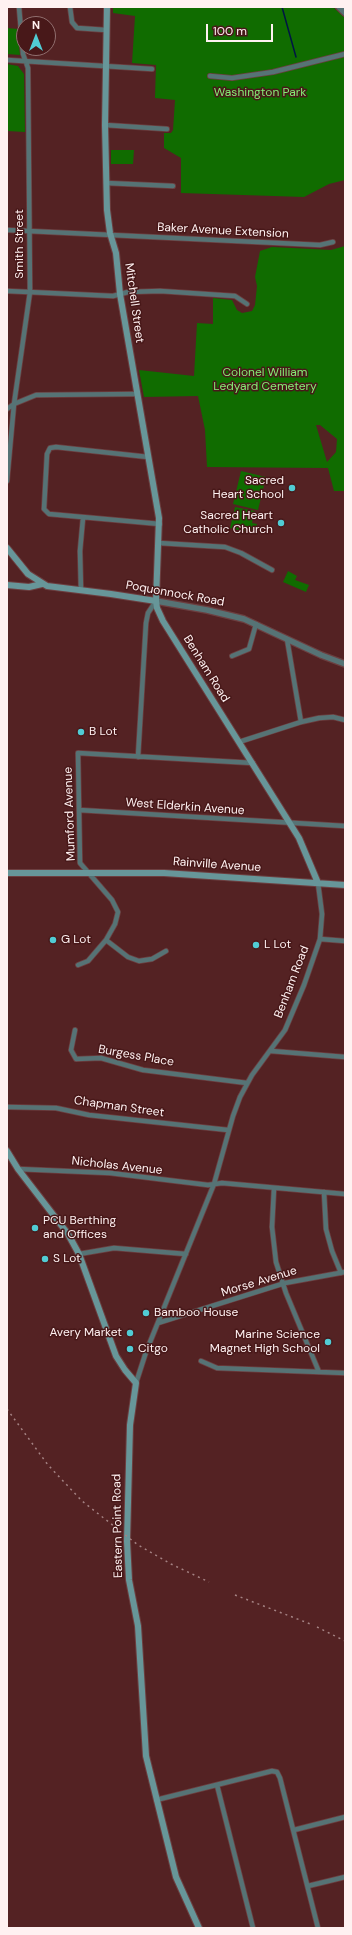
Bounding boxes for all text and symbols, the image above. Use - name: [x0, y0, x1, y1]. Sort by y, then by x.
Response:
- north arrow: [16, 16, 56, 56]
- scale bar: [208, 16, 275, 42]
- text: N: [32, 18, 40, 32]
- text: 100 m: [213, 23, 247, 39]
- park label: Washington Park: [214, 86, 306, 100]
- street label: Smith Street: [13, 209, 27, 279]
- street label: Baker Avenue Extension: [157, 220, 289, 242]
- street label: Mitchell Street: [121, 262, 147, 344]
- park label: Colonel William Ledyard Cemetery: [213, 366, 317, 394]
- place label: Sacred Heart School: [213, 474, 284, 502]
- marker: Sacred Heart School: [287, 483, 297, 493]
- place label: Sacred Heart Catholic Church: [183, 509, 273, 537]
- marker: Sacred Heart Catholic Church: [276, 518, 286, 528]
- street label: Poquonnock Road: [124, 578, 226, 610]
- street label: Benham Road: [180, 633, 232, 705]
- place label: B Lot: [89, 725, 117, 739]
- marker: B Lot: [76, 727, 86, 737]
- street label: Mumford Avenue: [61, 767, 79, 861]
- street label: West Elderkin Avenue: [125, 796, 245, 818]
- street label: Rainville Avenue: [172, 855, 262, 875]
- place label: G Lot: [61, 933, 91, 947]
- marker: G Lot: [48, 935, 58, 945]
- place label: L Lot: [264, 938, 291, 952]
- marker: L Lot: [251, 940, 261, 950]
- street label: Benham Road: [272, 944, 312, 1020]
- street label: Burgess Place: [97, 1042, 175, 1070]
- street label: Chapman Street: [73, 1094, 165, 1120]
- street label: Nicholas Avenue: [71, 1154, 163, 1178]
- place label: PCU Berthing and Offices: [43, 1214, 116, 1242]
- marker: PCU Berthing and Offices: [30, 1223, 40, 1233]
- place label: S Lot: [53, 1252, 81, 1266]
- marker: S Lot: [40, 1254, 50, 1264]
- street label: Morse Avenue: [219, 1264, 299, 1300]
- place label: Bamboo House: [154, 1306, 238, 1320]
- marker: Bamboo House: [141, 1308, 151, 1318]
- place label: Avery Market: [50, 1326, 122, 1340]
- marker: Avery Market: [125, 1328, 135, 1338]
- place label: Marine Science Magnet High School: [210, 1328, 320, 1356]
- marker: Marine Science Magnet High School: [323, 1337, 333, 1347]
- place label: Citgo: [138, 1342, 168, 1356]
- marker: Citgo: [125, 1344, 135, 1354]
- street label: Eastern Point Road: [110, 1474, 126, 1578]

